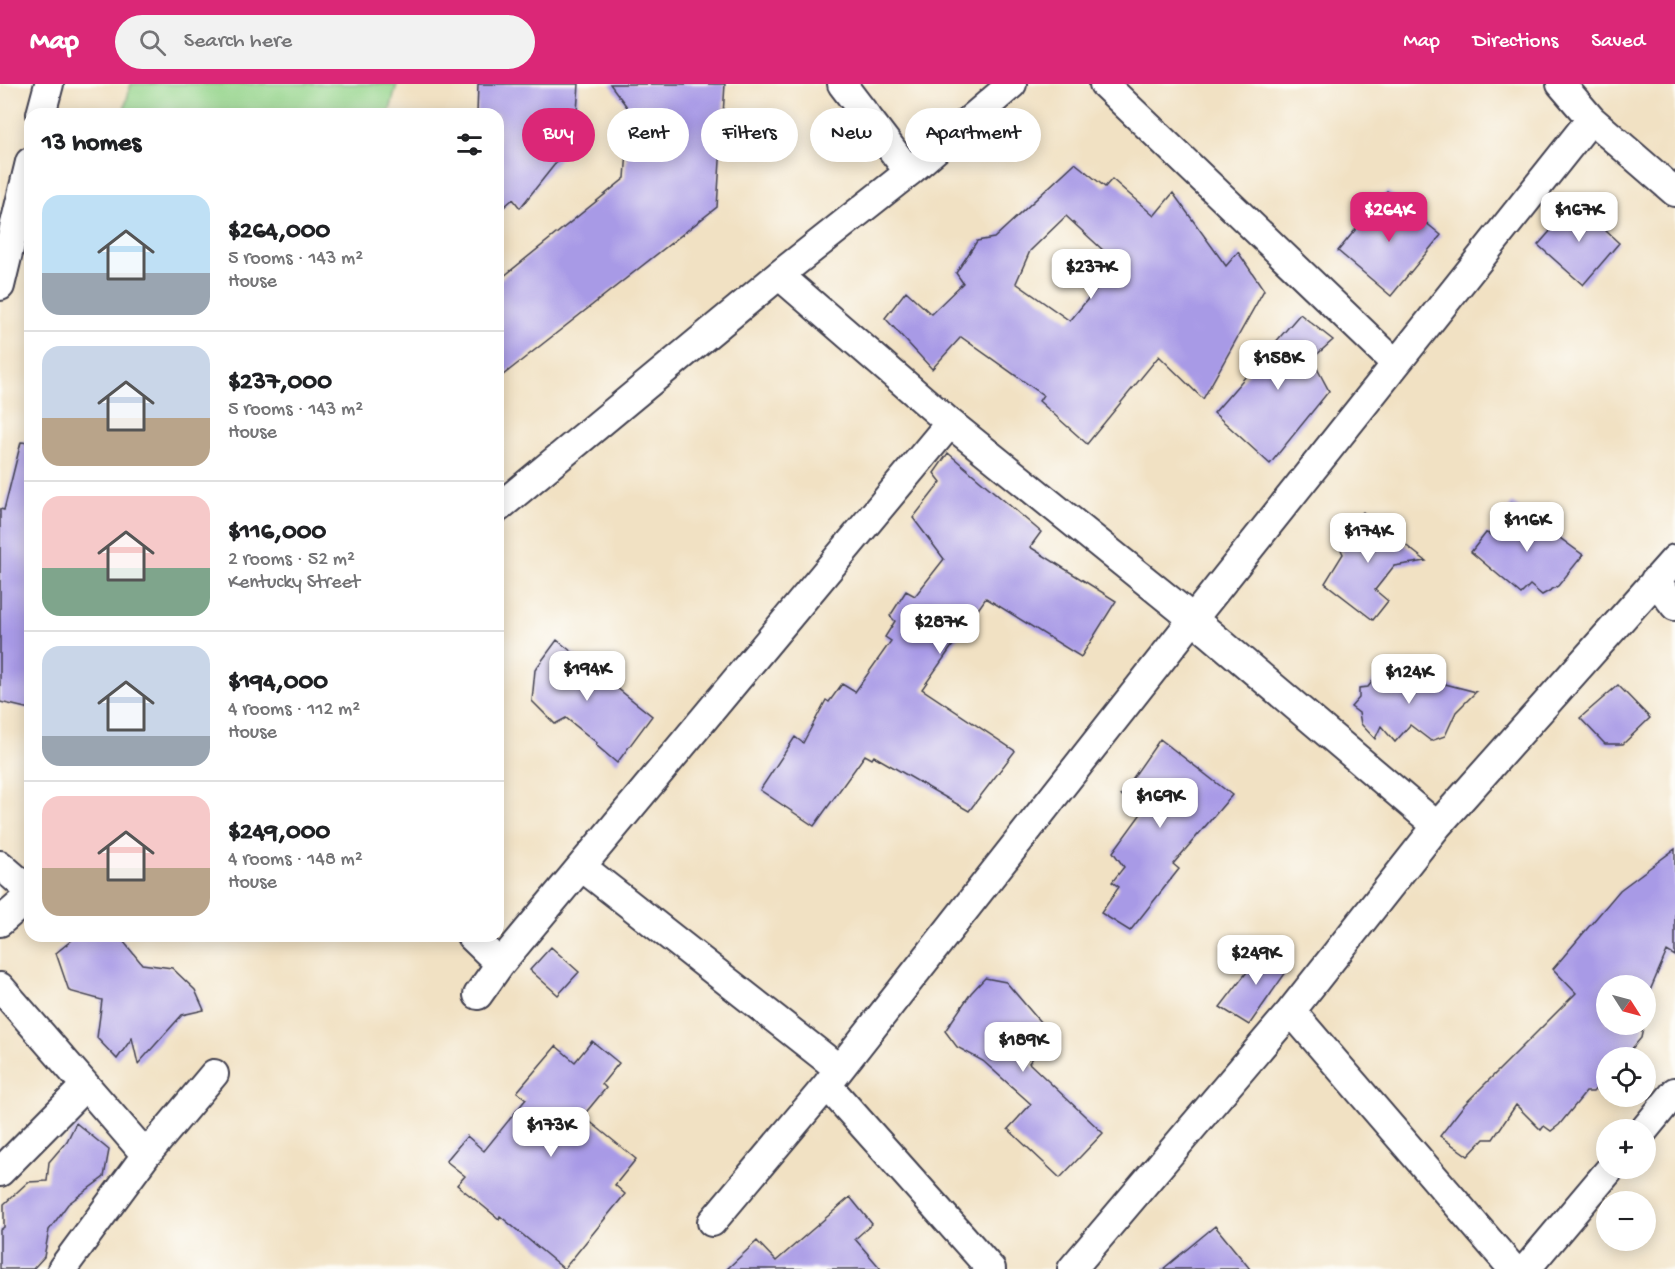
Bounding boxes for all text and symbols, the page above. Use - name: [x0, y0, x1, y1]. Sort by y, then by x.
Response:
- search box: [115, 15, 535, 69]
- text: Map: [30, 26, 79, 59]
- icon: search: [136, 26, 169, 59]
- text: Search here: [184, 29, 292, 55]
- text: Map: [1403, 30, 1440, 55]
- text: Directions: [1473, 30, 1558, 55]
- text: Saved: [1591, 30, 1645, 55]
- chip: Buy: [522, 108, 595, 162]
- chip: Rent: [607, 108, 689, 162]
- chip: Filters: [701, 108, 798, 162]
- chip: New: [810, 108, 893, 162]
- chip: Apartment: [905, 108, 1041, 162]
- icon: filters: [453, 128, 486, 161]
- text: 13 homes: [42, 129, 141, 160]
- pin: $264K: [1347, 192, 1431, 243]
- pin: $167K: [1537, 192, 1621, 243]
- text: $264K: [1364, 200, 1414, 223]
- text: $167K: [1555, 200, 1603, 223]
- text: $264,000: [228, 217, 330, 248]
- icon: home: [90, 219, 162, 291]
- text: 5 rooms · 143 m²: [228, 248, 363, 271]
- pin: $237K: [1049, 249, 1133, 300]
- text: $237K: [1066, 257, 1116, 280]
- text: House: [228, 271, 277, 294]
- pin: $158K: [1236, 340, 1320, 391]
- text: $158K: [1253, 348, 1303, 371]
- text: $237,000: [228, 368, 332, 399]
- icon: home: [90, 370, 162, 442]
- text: 5 rooms · 143 m²: [228, 399, 363, 422]
- text: House: [228, 422, 277, 445]
- pin: $116K: [1485, 502, 1569, 553]
- text: $116K: [1504, 510, 1550, 533]
- pin: $174K: [1326, 513, 1410, 564]
- text: $116,000: [228, 518, 326, 549]
- icon: home: [90, 520, 162, 592]
- text: $174K: [1344, 521, 1392, 544]
- text: 2 rooms · 52 m²: [228, 549, 355, 572]
- text: Kentucky Street: [228, 572, 360, 595]
- pin: $287K: [898, 604, 982, 655]
- text: $287K: [914, 612, 966, 635]
- pin: $194K: [545, 651, 629, 702]
- pin: $124K: [1367, 654, 1451, 705]
- text: $194K: [563, 659, 611, 682]
- text: $124K: [1385, 662, 1433, 685]
- text: $194,000: [228, 668, 328, 699]
- icon: home: [90, 670, 162, 742]
- text: 4 rooms · 112 m²: [228, 699, 360, 722]
- text: House: [228, 722, 277, 745]
- pin: $169K: [1118, 778, 1202, 829]
- text: $169K: [1136, 786, 1184, 809]
- text: $249,000: [228, 818, 330, 849]
- icon: home: [90, 820, 162, 892]
- text: 4 rooms · 148 m²: [228, 849, 363, 872]
- text: House: [228, 872, 277, 895]
- pin: $249K: [1214, 935, 1298, 986]
- text: $249K: [1231, 943, 1281, 966]
- north arrow: [1596, 975, 1656, 1035]
- map controls: [1596, 975, 1656, 1251]
- pin: $189K: [981, 1022, 1065, 1073]
- text: $189K: [998, 1030, 1048, 1053]
- button: locate: [1596, 1047, 1656, 1107]
- pin: $173K: [509, 1107, 593, 1158]
- text: $173K: [527, 1115, 575, 1138]
- button: +: [1596, 1119, 1656, 1179]
- button: −: [1596, 1191, 1656, 1251]

